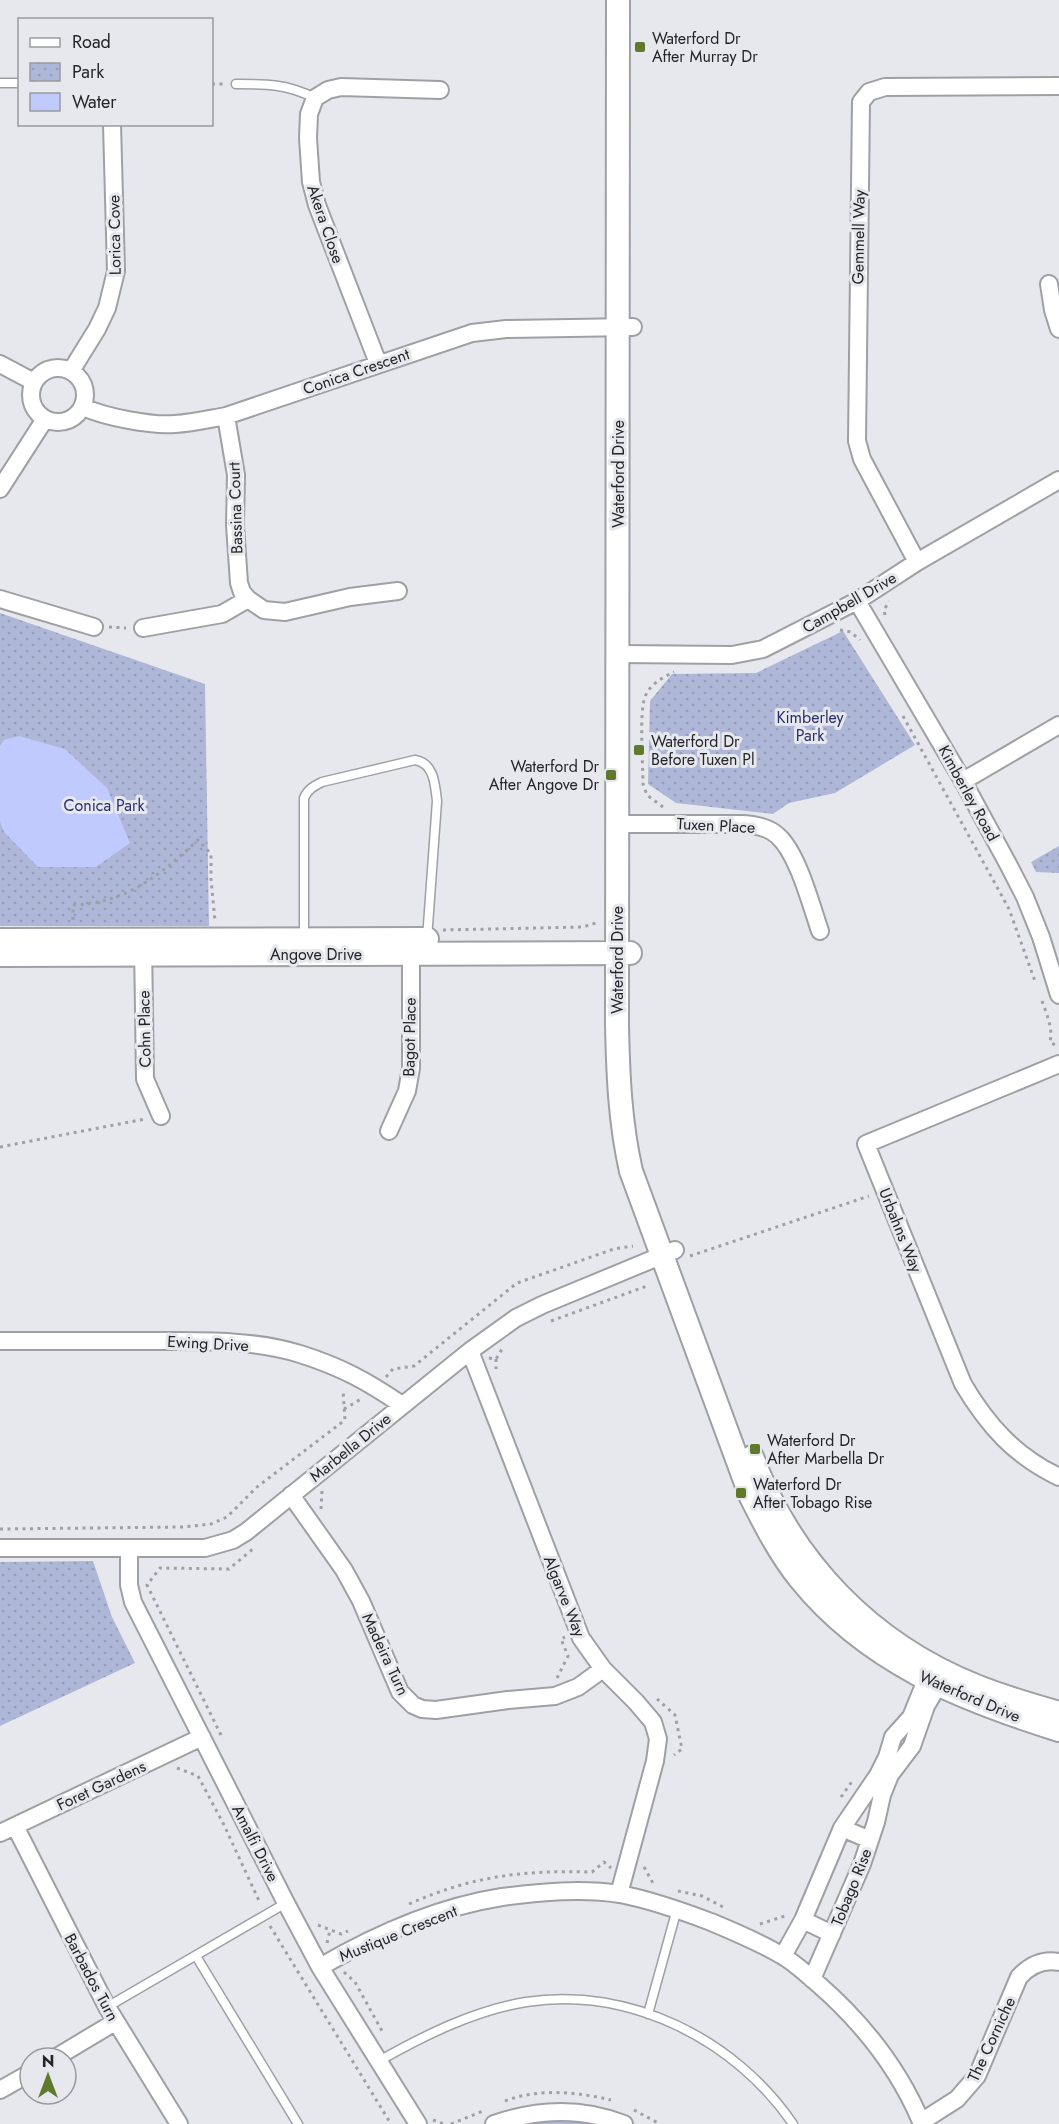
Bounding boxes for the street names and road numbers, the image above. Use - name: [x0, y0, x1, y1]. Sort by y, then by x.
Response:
- street label: Akera Close: [301, 182, 350, 267]
- street label: Gemmell Way: [846, 188, 871, 285]
- street label: Lorica Cove: [102, 195, 127, 275]
- street label: Conica Crescent: [300, 342, 413, 400]
- street label: Waterford Drive: [607, 420, 630, 528]
- street label: Bassina Court: [222, 461, 249, 554]
- street label: Campbell Drive: [798, 566, 901, 639]
- street label: Kimberley Road: [933, 741, 1004, 845]
- street label: Tuxen Place: [676, 812, 756, 839]
- street label: Waterford Drive: [606, 906, 629, 1014]
- street label: Angove Drive: [270, 943, 362, 966]
- street label: Cohn Place: [132, 990, 157, 1068]
- street label: Bagot Place: [397, 997, 422, 1077]
- street label: Urbahns Way: [873, 1184, 928, 1277]
- street label: Ewing Drive: [167, 1330, 249, 1357]
- street label: Marbella Drive: [305, 1407, 396, 1487]
- street label: Algarve Way: [538, 1552, 592, 1641]
- street label: Madeira Turn: [356, 1609, 415, 1699]
- street label: Waterford Drive: [916, 1665, 1024, 1728]
- street label: Foret Gardens: [53, 1755, 150, 1816]
- street label: Amalfi Drive: [226, 1801, 285, 1886]
- street label: Tobago Rise: [825, 1845, 877, 1929]
- street label: Mustique Crescent: [336, 1899, 461, 1968]
- street label: Barbados Turn: [59, 1929, 124, 2025]
- street label: The Corniche: [962, 1993, 1021, 2085]

